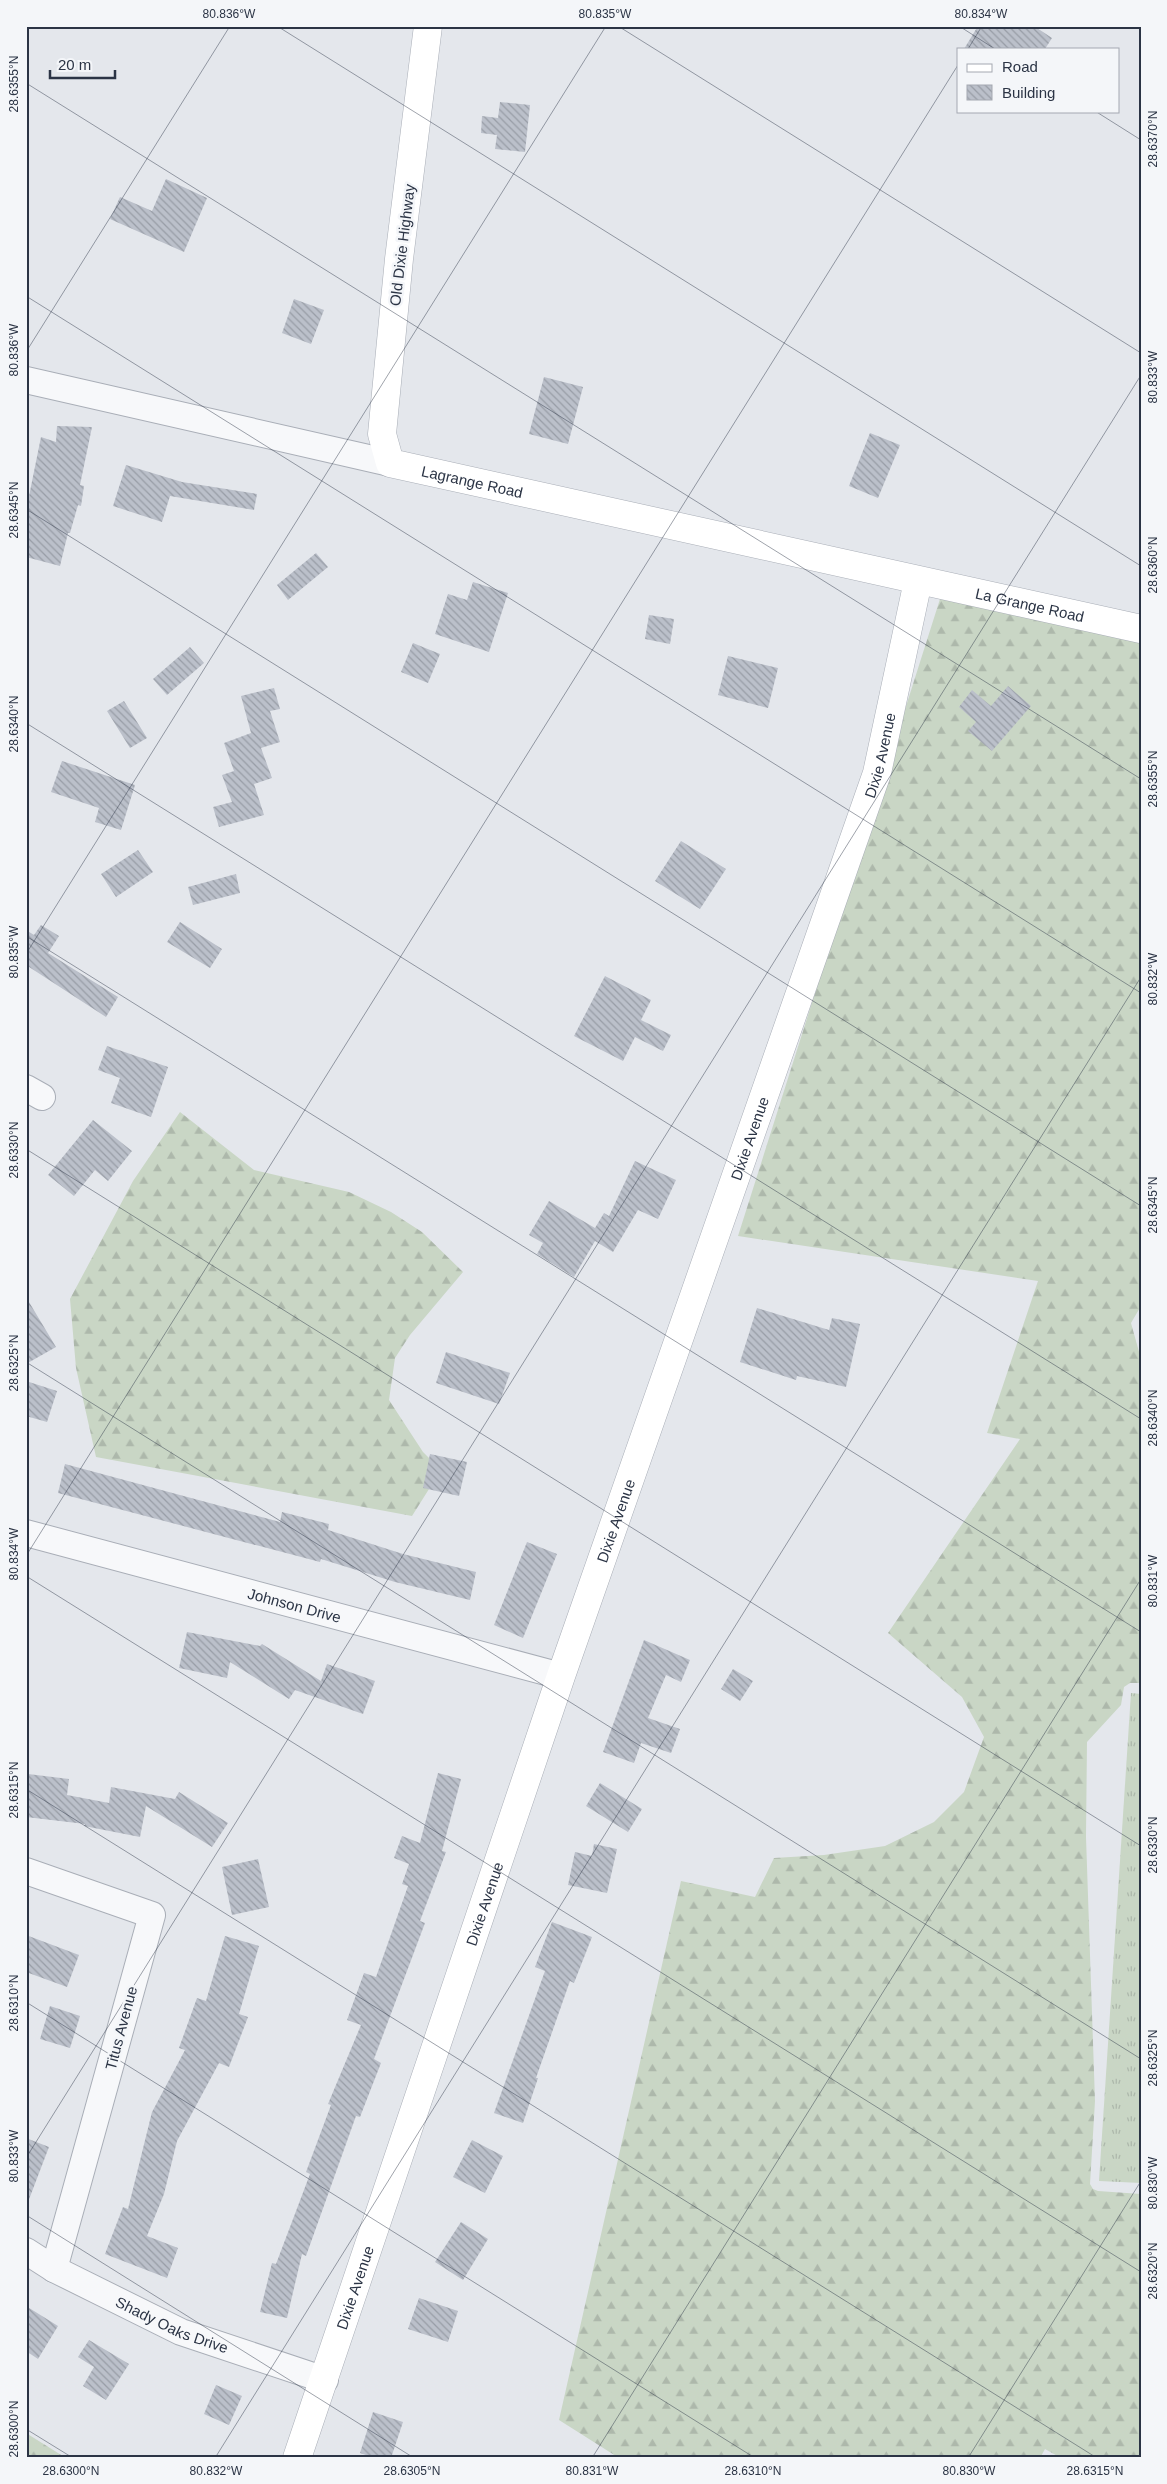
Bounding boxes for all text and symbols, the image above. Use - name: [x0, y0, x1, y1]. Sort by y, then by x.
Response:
- text: 80.836°W: [203, 7, 256, 21]
- text: 80.835°W: [579, 7, 632, 21]
- text: 80.834°W: [955, 7, 1008, 21]
- scale bar: [50, 48, 115, 80]
- legend: [957, 48, 1120, 112]
- text: 28.6355°N: [7, 56, 21, 112]
- text: 20 m: [58, 56, 91, 73]
- text: Road: [1002, 58, 1038, 75]
- text: Building: [1002, 84, 1055, 101]
- text: 28.6370°N: [1146, 111, 1160, 167]
- street label: Old Dixie Highway: [386, 183, 418, 307]
- text: 80.836°W: [7, 323, 21, 376]
- text: 80.833°W: [1146, 350, 1160, 403]
- street label: Lagrange Road: [420, 462, 525, 501]
- text: 28.6345°N: [7, 482, 21, 538]
- text: 28.6360°N: [1146, 537, 1160, 593]
- street label: La Grange Road: [974, 584, 1086, 625]
- text: 28.6340°N: [7, 696, 21, 752]
- street label: Dixie Avenue: [860, 711, 898, 800]
- text: 28.6355°N: [1146, 751, 1160, 807]
- text: 80.835°W: [7, 925, 21, 978]
- text: 80.832°W: [1146, 952, 1160, 1005]
- street label: Dixie Avenue: [727, 1094, 772, 1182]
- text: 28.6330°N: [7, 1122, 21, 1178]
- text: 28.6345°N: [1146, 1177, 1160, 1233]
- text: 28.6325°N: [7, 1335, 21, 1391]
- text: 28.6340°N: [1146, 1390, 1160, 1446]
- street label: Dixie Avenue: [593, 1477, 638, 1565]
- text: 80.834°W: [7, 1527, 21, 1580]
- text: 80.831°W: [1146, 1554, 1160, 1607]
- street label: Johnson Drive: [246, 1584, 343, 1625]
- text: 28.6315°N: [7, 1762, 21, 1818]
- text: 28.6330°N: [1146, 1817, 1160, 1873]
- street label: Dixie Avenue: [462, 1860, 506, 1948]
- text: 28.6310°N: [7, 1975, 21, 2031]
- street label: Titus Avenue: [102, 1984, 140, 2072]
- text: 28.6325°N: [1146, 2030, 1160, 2086]
- text: 80.833°W: [7, 2129, 21, 2182]
- text: 80.830°W: [1146, 2156, 1160, 2209]
- street label: Dixie Avenue: [333, 2243, 377, 2332]
- text: 28.6320°N: [1146, 2243, 1160, 2299]
- street label: Shady Oaks Drive: [113, 2293, 231, 2356]
- text: 28.6300°N: [7, 2401, 21, 2457]
- text: 28.6300°N: [43, 2464, 99, 2478]
- text: 80.832°W: [190, 2464, 243, 2478]
- text: 28.6305°N: [384, 2464, 440, 2478]
- text: 80.831°W: [566, 2464, 619, 2478]
- text: 28.6310°N: [725, 2464, 781, 2478]
- text: 80.830°W: [943, 2464, 996, 2478]
- text: 28.6315°N: [1067, 2464, 1123, 2478]

